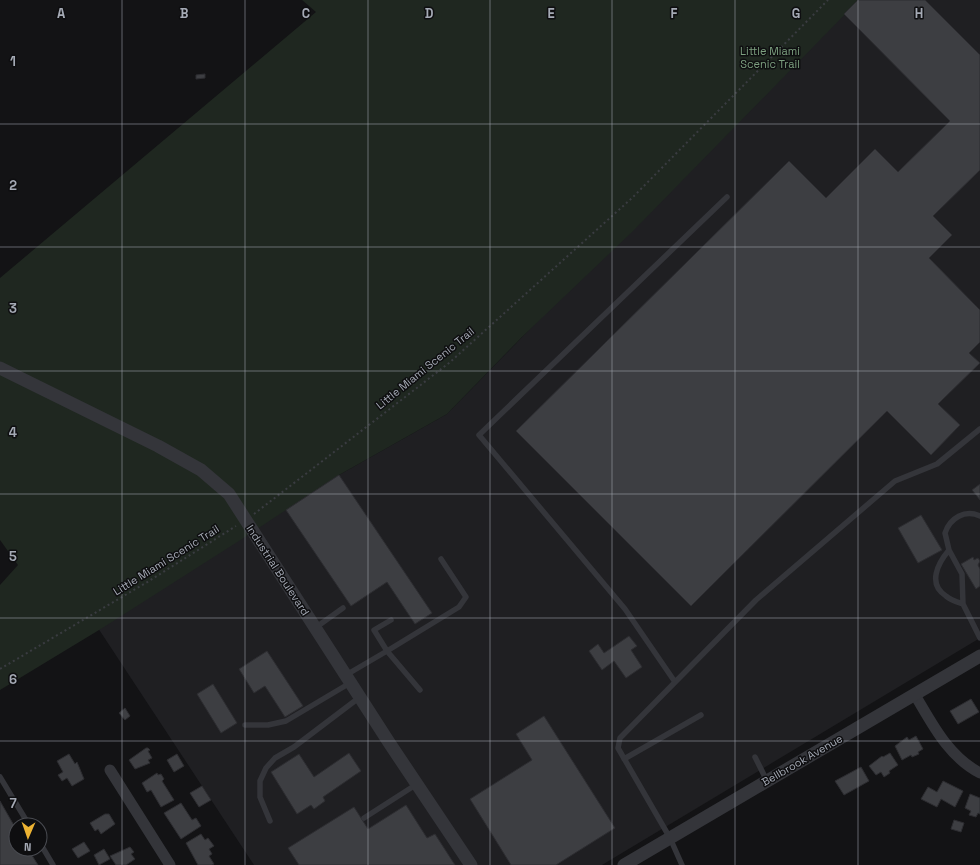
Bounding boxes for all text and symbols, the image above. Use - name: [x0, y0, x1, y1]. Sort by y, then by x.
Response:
- text: A: [57, 5, 66, 22]
- text: B: [180, 5, 189, 22]
- text: C: [302, 5, 310, 22]
- text: D: [425, 5, 434, 22]
- text: E: [547, 5, 555, 22]
- text: F: [671, 5, 678, 22]
- text: G: [792, 5, 800, 22]
- text: H: [915, 5, 923, 22]
- park label: Little Miami Scenic Trail: [740, 44, 800, 71]
- text: 1: [10, 53, 16, 70]
- text: 2: [9, 177, 17, 194]
- text: 3: [9, 300, 17, 317]
- street label: Little Miami Scenic Trail: [373, 324, 477, 412]
- text: 4: [9, 424, 17, 441]
- street label: Little Miami Scenic Trail: [110, 522, 222, 598]
- street label: Industrial Boulevard: [243, 522, 313, 618]
- text: 5: [9, 548, 17, 565]
- text: 6: [9, 671, 17, 688]
- street label: Bellbrook Avenue: [759, 731, 845, 789]
- text: 7: [9, 795, 17, 812]
- north arrow: [8, 817, 48, 857]
- text: N: [24, 840, 32, 854]

